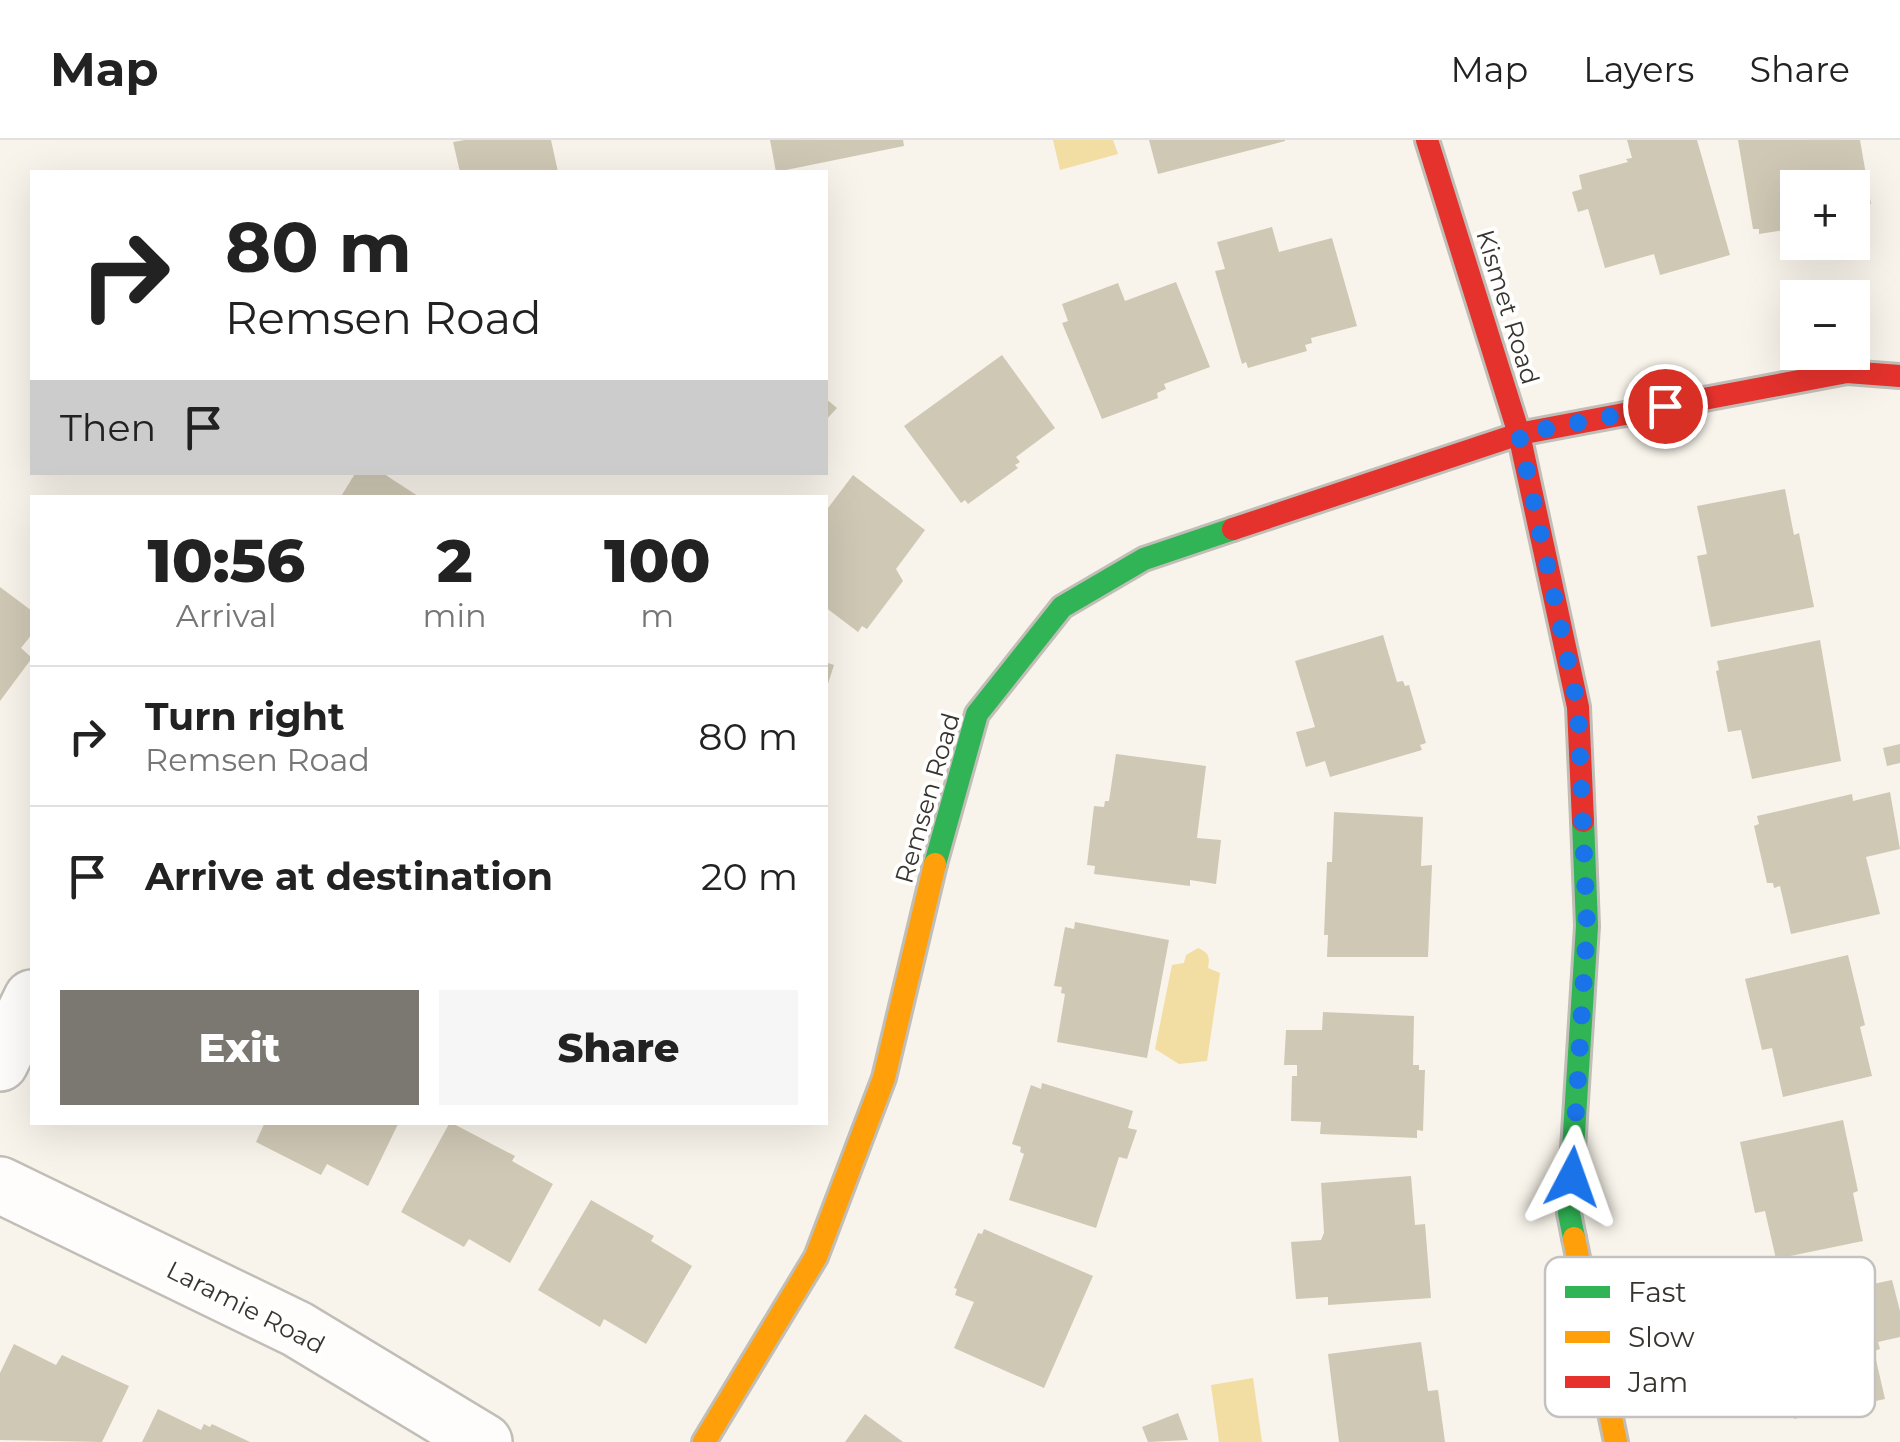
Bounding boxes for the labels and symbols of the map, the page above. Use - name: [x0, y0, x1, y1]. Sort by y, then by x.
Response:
- street label: Kismet Road: [1470, 226, 1546, 388]
- pin: [1623, 364, 1708, 449]
- street label: Remsen Road: [888, 709, 966, 887]
- position arrow: [1520, 1125, 1624, 1229]
- street label: Laramie Road: [162, 1254, 330, 1360]
- legend: [1545, 1257, 1875, 1417]
- text: Fast: [1628, 1275, 1687, 1309]
- text: Slow: [1628, 1320, 1695, 1354]
- text: Jam: [1627, 1365, 1688, 1399]

